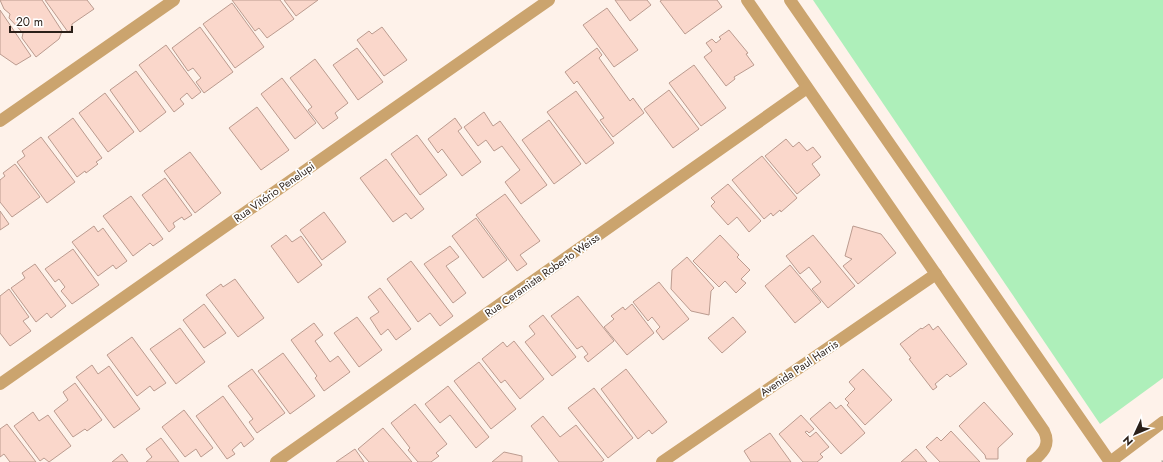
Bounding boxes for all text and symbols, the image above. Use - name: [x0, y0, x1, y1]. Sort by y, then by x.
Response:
- scale bar: [10, 8, 72, 34]
- text: 20 m: [16, 13, 43, 31]
- street label: Rua Vitório Penelupi: [230, 158, 318, 226]
- street label: Rua Ceramista Roberto Weiss: [481, 229, 603, 321]
- street label: Avenida Paul Harris: [757, 336, 842, 400]
- north arrow: [1115, 414, 1155, 454]
- text: N: [1119, 432, 1137, 450]

